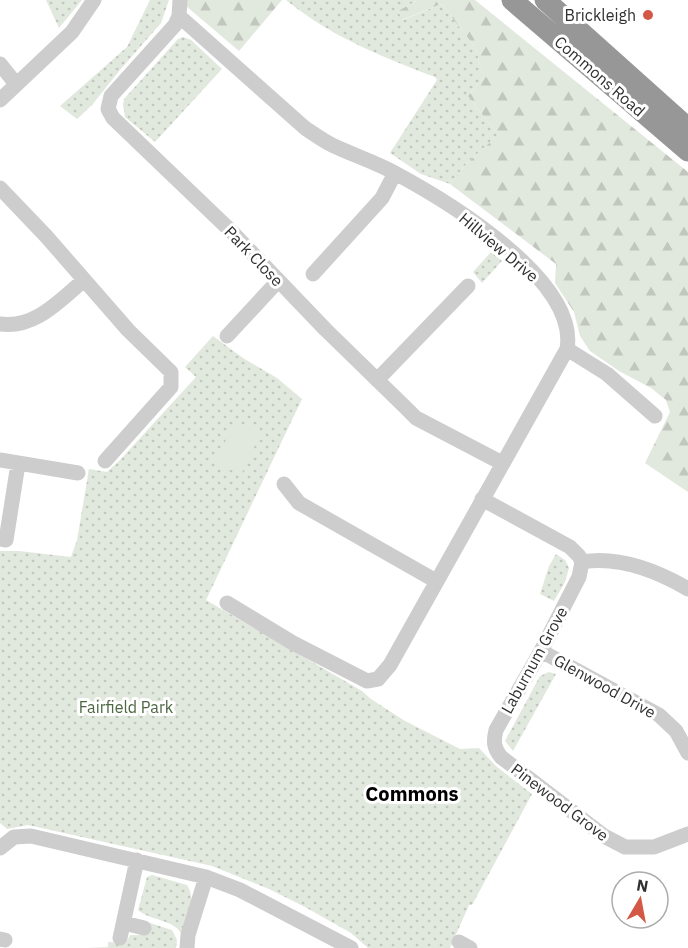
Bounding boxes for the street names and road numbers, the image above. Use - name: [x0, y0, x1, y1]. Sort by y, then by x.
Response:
- street label: Commons Road: [551, 31, 649, 121]
- street label: Hillview Drive: [455, 208, 543, 286]
- street label: Park Close: [220, 222, 288, 290]
- street label: Laburnum Grove: [496, 603, 572, 717]
- street label: Glenwood Drive: [550, 650, 660, 722]
- street label: Pinewood Grove: [507, 759, 613, 845]

